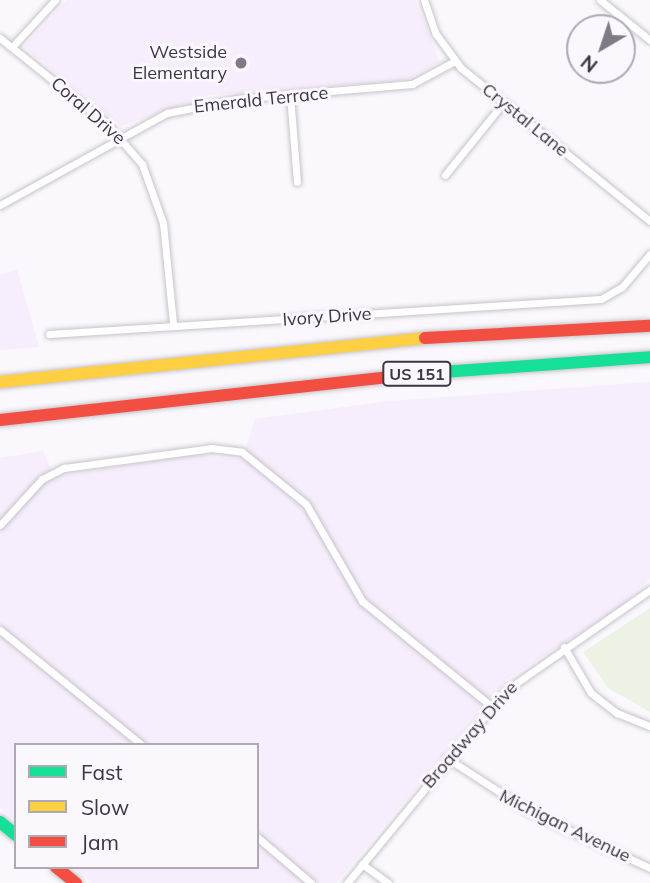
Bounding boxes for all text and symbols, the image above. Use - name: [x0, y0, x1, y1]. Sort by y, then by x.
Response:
- north arrow: [566, 14, 636, 84]
- place label: Westside Elementary: [132, 42, 227, 84]
- text: N: [576, 50, 602, 78]
- marker: Westside Elementary: [233, 55, 249, 71]
- street label: Coral Drive: [46, 73, 130, 149]
- street label: Crystal Lane: [478, 79, 572, 161]
- street label: Emerald Terrace: [193, 82, 329, 118]
- street label: Ivory Drive: [282, 303, 372, 331]
- road number: US 151: [382, 362, 452, 386]
- street label: Broadway Drive: [418, 677, 522, 793]
- legend: [14, 743, 259, 869]
- text: Fast: [81, 759, 123, 785]
- street label: Michigan Avenue: [496, 785, 634, 867]
- text: Slow: [81, 794, 129, 820]
- text: Jam: [81, 829, 119, 855]

